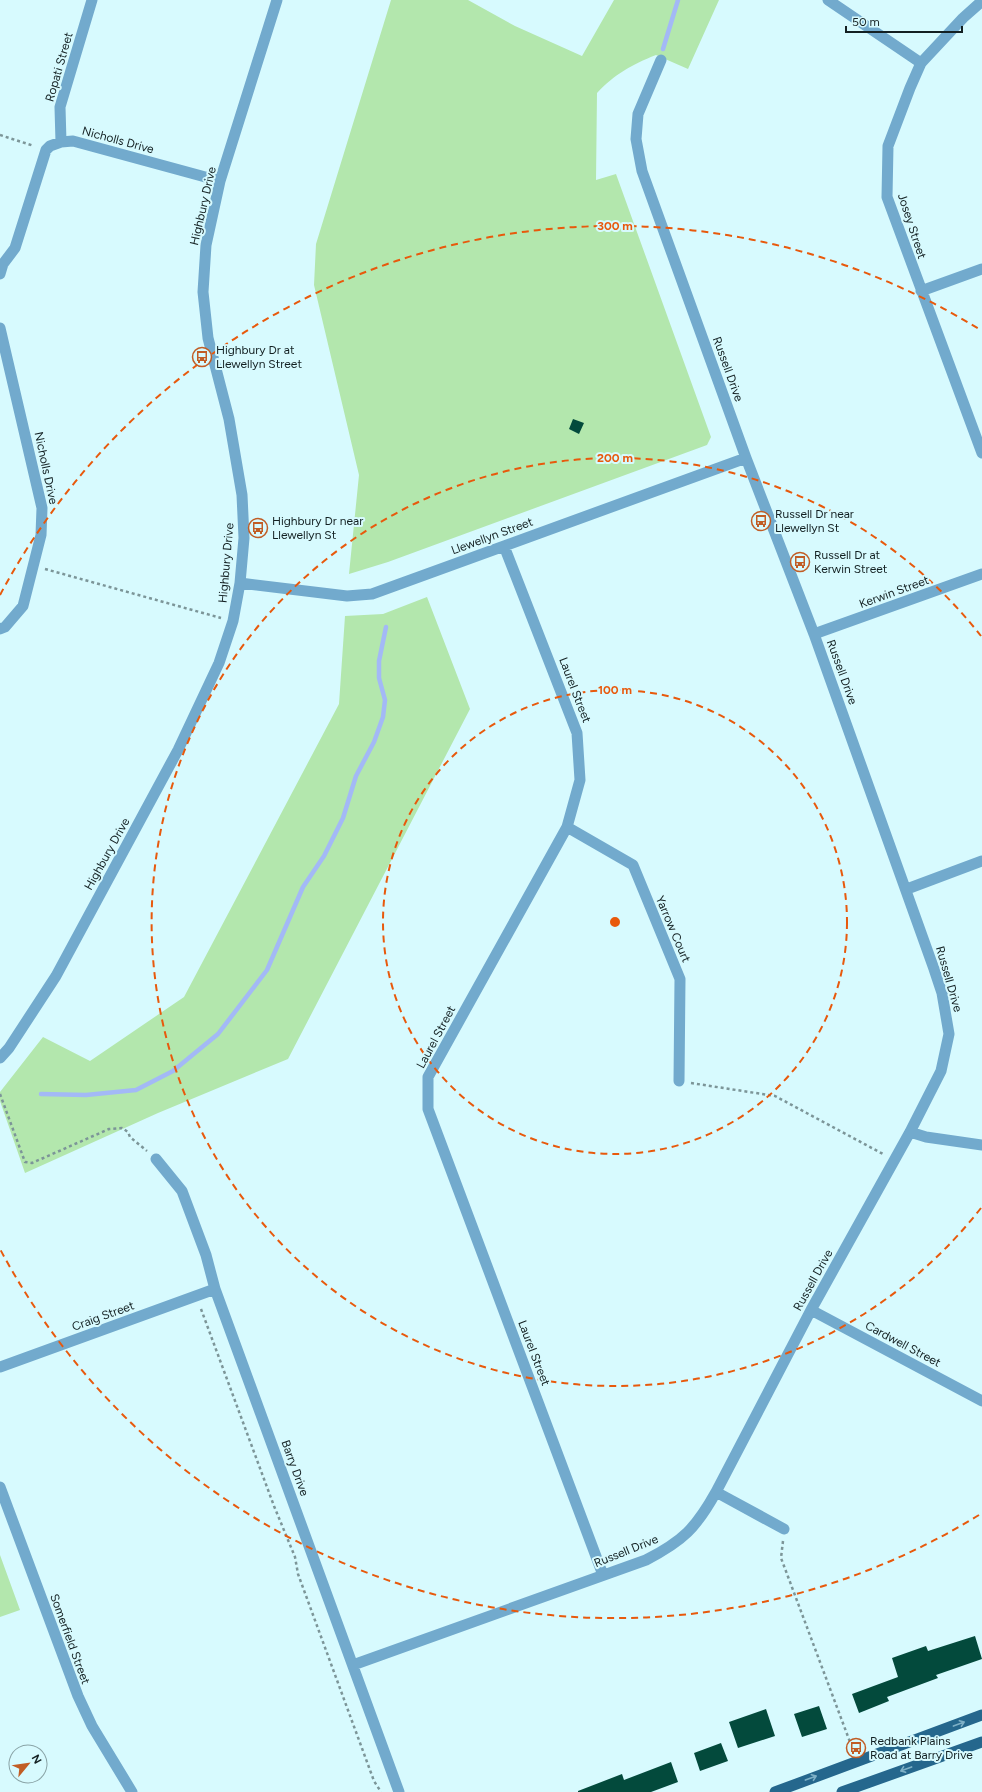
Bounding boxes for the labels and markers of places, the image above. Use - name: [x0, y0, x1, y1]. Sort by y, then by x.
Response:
- place label: Highbury Dr at Llewellyn Street: [216, 343, 302, 371]
- bus stop icon: Highbury Dr at Llewellyn Street: [191, 346, 213, 368]
- place label: Russell Dr near Llewellyn St: [775, 507, 854, 535]
- bus stop icon: Russell Dr near Llewellyn St: [750, 510, 772, 532]
- place label: Highbury Dr near Llewellyn St: [272, 514, 363, 542]
- bus stop icon: Highbury Dr near Llewellyn St: [247, 517, 269, 539]
- place label: Russell Dr at Kerwin Street: [814, 548, 888, 576]
- bus stop icon: Russell Dr at Kerwin Street: [789, 551, 811, 573]
- centre of rings: [608, 915, 622, 929]
- place label: Redbank Plains Road at Barry Drive: [870, 1734, 973, 1762]
- bus stop icon: Redbank Plains Road at Barry Drive: [845, 1737, 867, 1759]

